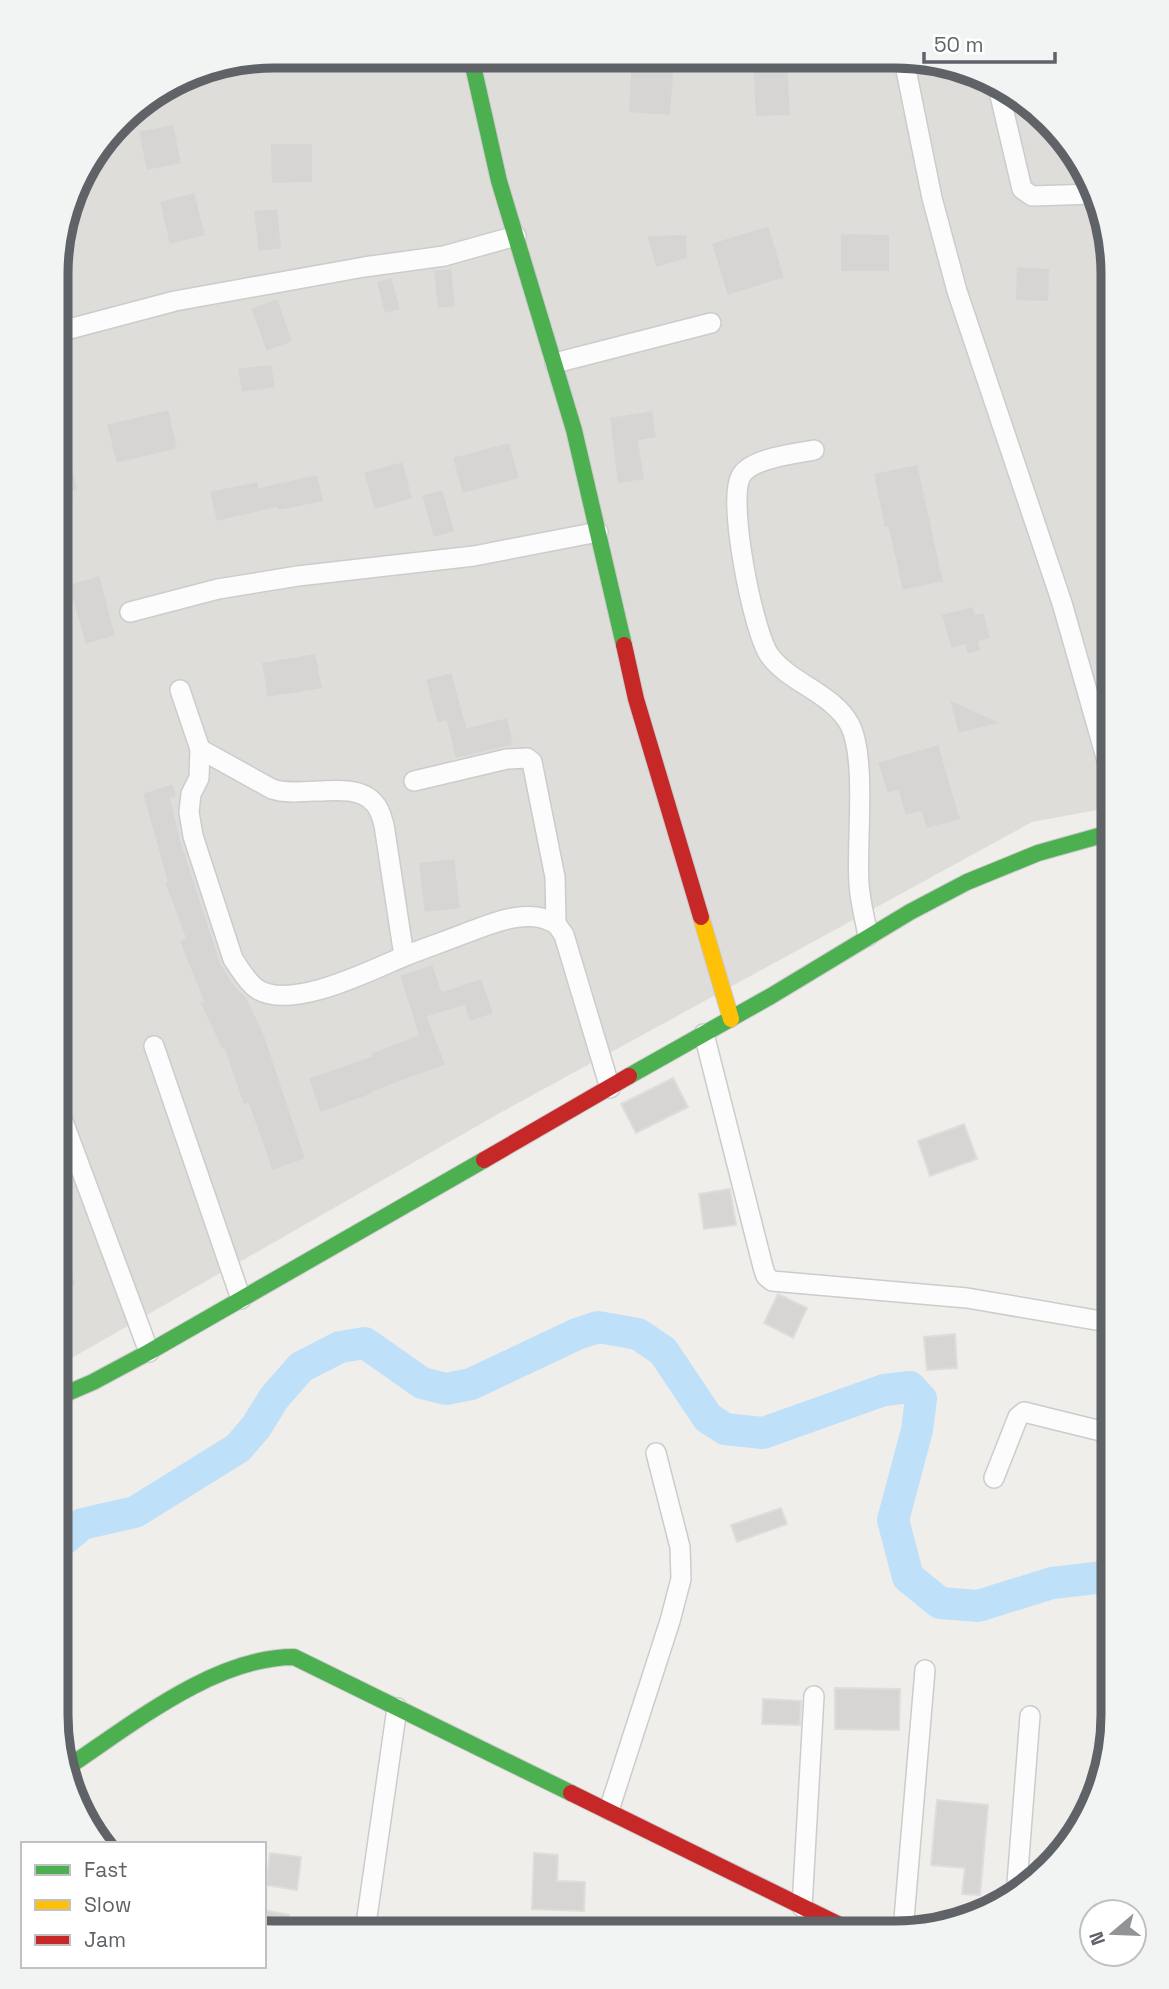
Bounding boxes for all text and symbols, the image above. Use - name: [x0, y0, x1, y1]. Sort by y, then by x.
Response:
- scale bar: [924, 21, 1055, 65]
- text: 50 m: [934, 31, 984, 58]
- legend: [21, 1842, 266, 1968]
- text: Fast: [84, 1856, 128, 1883]
- text: Slow: [84, 1891, 132, 1918]
- north arrow: [1078, 1898, 1148, 1968]
- text: Jam: [84, 1926, 126, 1953]
- text: N: [1084, 1928, 1111, 1948]

